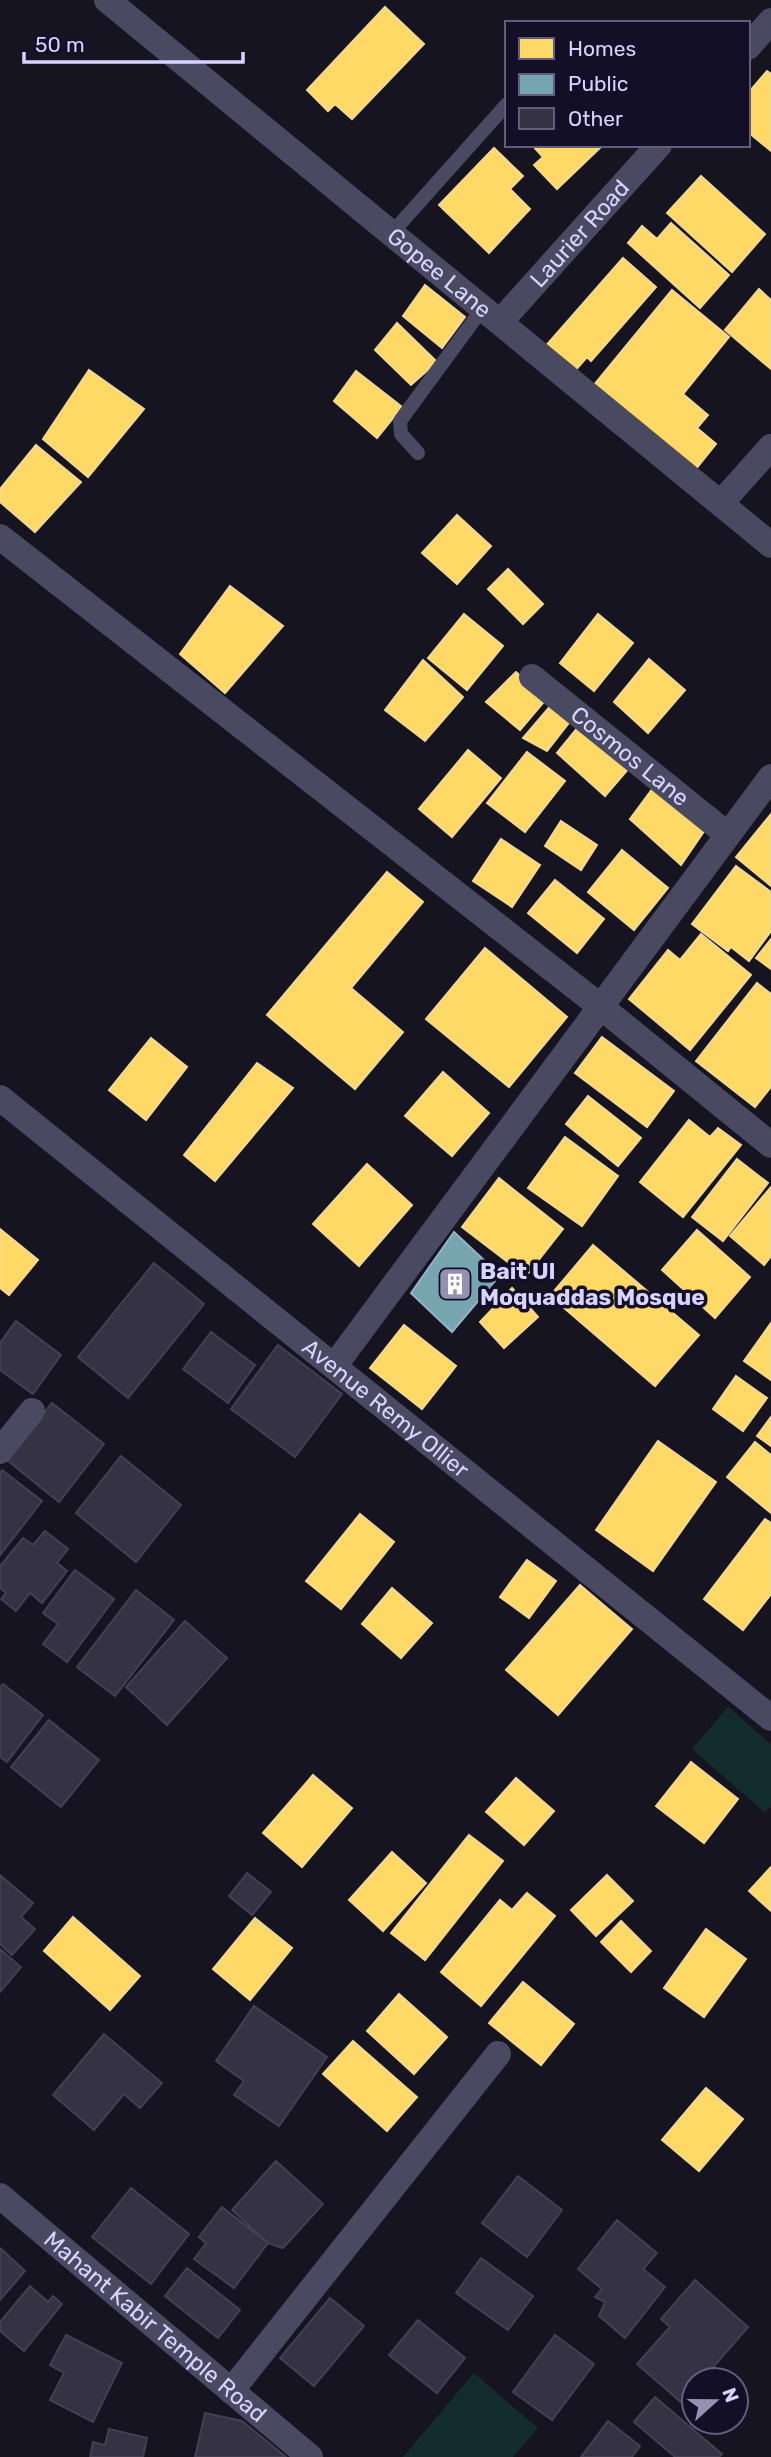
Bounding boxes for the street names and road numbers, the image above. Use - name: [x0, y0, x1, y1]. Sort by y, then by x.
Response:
- street label: Laurier Road: [524, 174, 635, 293]
- street label: Gopee Lane: [382, 222, 497, 324]
- street label: Cosmos Lane: [565, 700, 695, 812]
- street label: Avenue Remy Ollier: [297, 1333, 475, 1484]
- street label: Mahant Kabir Temple Road: [38, 2225, 272, 2428]

